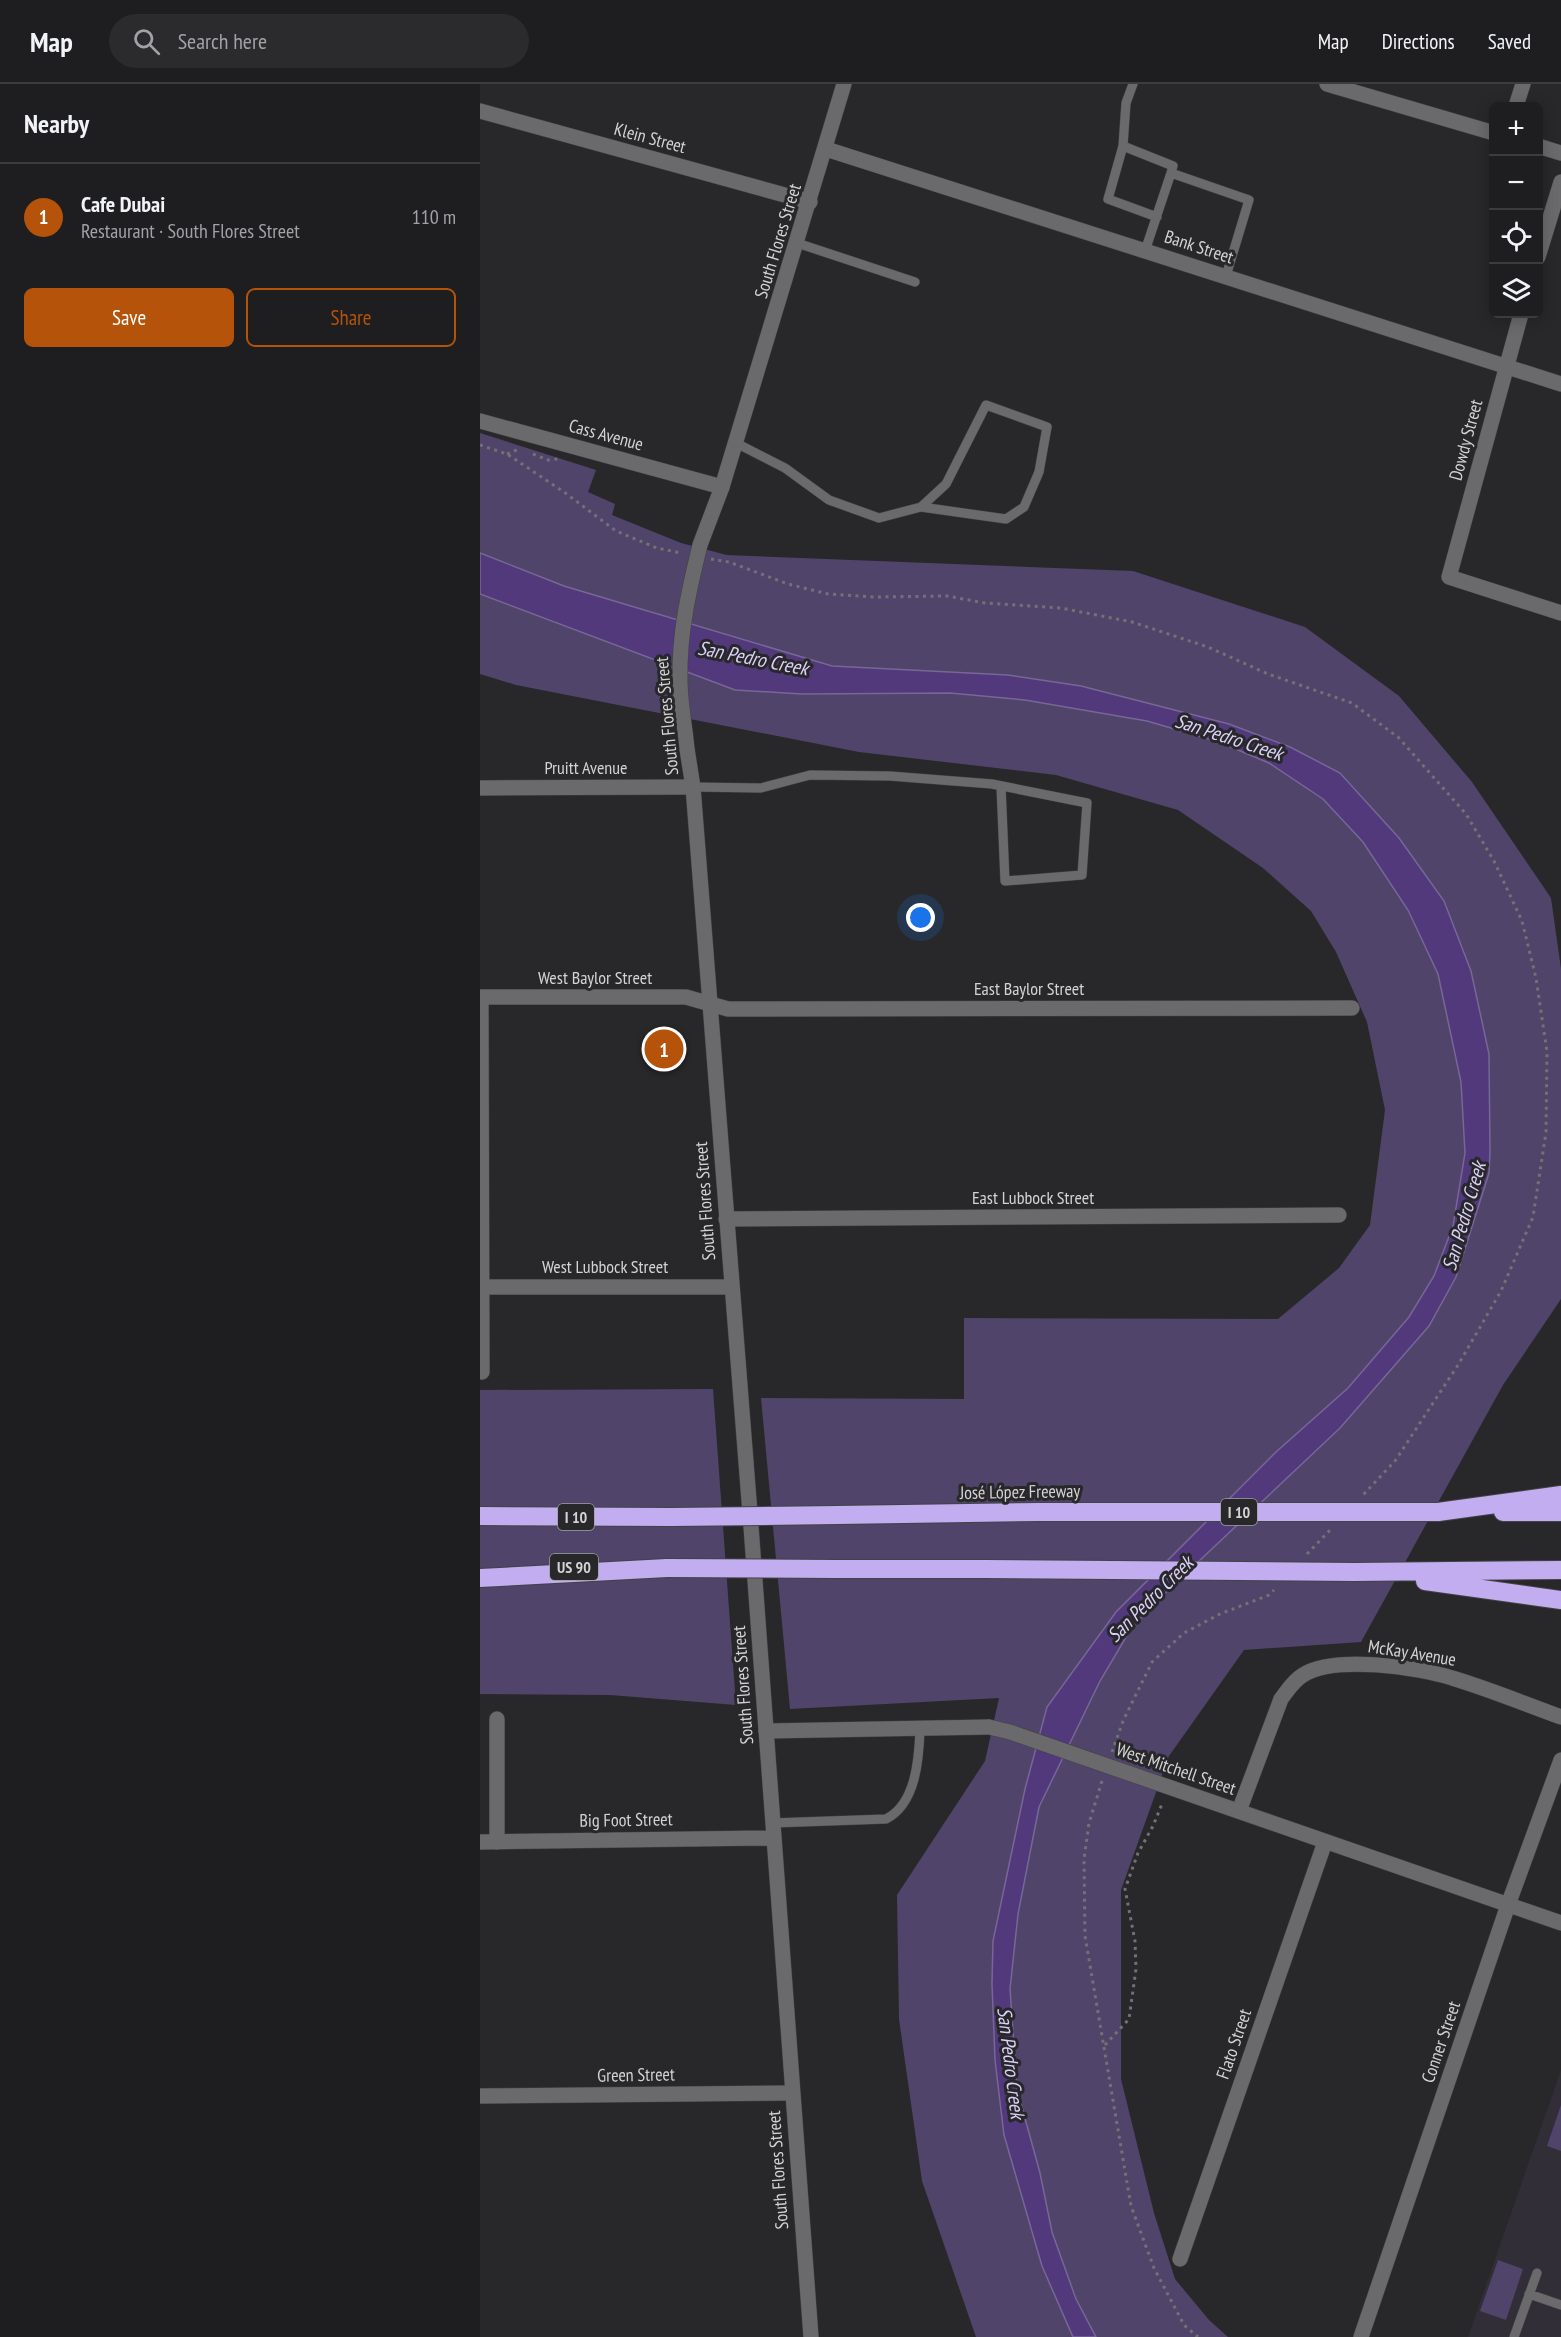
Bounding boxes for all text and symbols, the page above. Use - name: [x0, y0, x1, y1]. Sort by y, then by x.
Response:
- search box: [109, 14, 529, 68]
- text: Map: [30, 23, 73, 60]
- icon: search: [130, 25, 163, 58]
- text: Search here: [178, 27, 267, 55]
- text: Map: [1318, 28, 1349, 55]
- text: Directions: [1382, 28, 1455, 55]
- text: Saved: [1488, 28, 1531, 55]
- map controls: [1489, 102, 1543, 318]
- button: +: [1489, 102, 1543, 156]
- text: Nearby: [24, 107, 89, 140]
- street label: Klein Street: [612, 117, 689, 158]
- button: −: [1489, 156, 1543, 210]
- street label: South Flores Street: [749, 181, 806, 301]
- text: Cafe Dubai: [81, 190, 165, 218]
- text: 1: [39, 204, 48, 230]
- text: 110 m: [412, 204, 456, 230]
- button: locate: [1489, 210, 1543, 264]
- text: Restaurant · South Flores Street: [81, 218, 300, 244]
- street label: Bank Street: [1162, 225, 1237, 268]
- button: layers: [1489, 264, 1543, 318]
- button: Save: [24, 288, 234, 347]
- button: Share: [246, 288, 456, 347]
- street label: Dowdy Street: [1444, 397, 1487, 483]
- street label: Cass Avenue: [566, 414, 646, 455]
- water label: San Pedro Creek: [696, 635, 813, 682]
- street label: South Flores Street: [650, 656, 683, 776]
- water label: San Pedro Creek: [1172, 707, 1288, 767]
- street label: Pruitt Avenue: [544, 756, 628, 779]
- your location: [906, 903, 935, 932]
- street label: West Baylor Street: [538, 966, 652, 989]
- street label: East Baylor Street: [974, 977, 1084, 1000]
- pin: 1: [644, 1026, 684, 1072]
- street label: South Flores Street: [689, 1141, 720, 1261]
- water label: San Pedro Creek: [1436, 1157, 1493, 1273]
- street label: East Lubbock Street: [972, 1186, 1094, 1209]
- street label: West Lubbock Street: [542, 1255, 668, 1278]
- street label: José López Freeway: [959, 1479, 1081, 1504]
- road number: I 10: [1221, 1499, 1257, 1525]
- road number: I 10: [558, 1504, 594, 1530]
- water label: San Pedro Creek: [1101, 1549, 1200, 1648]
- road number: US 90: [550, 1554, 598, 1580]
- street label: South Flores Street: [727, 1625, 758, 1745]
- street label: McKay Avenue: [1366, 1634, 1458, 1671]
- street label: West Mitchell Street: [1113, 1737, 1239, 1800]
- street label: Big Foot Street: [579, 1807, 673, 1832]
- street label: Conner Street: [1416, 1998, 1465, 2086]
- water label: San Pedro Creek: [991, 2006, 1031, 2122]
- street label: Flato Street: [1211, 2006, 1256, 2082]
- street label: Green Street: [597, 2062, 675, 2087]
- street label: South Flores Street: [762, 2110, 793, 2230]

